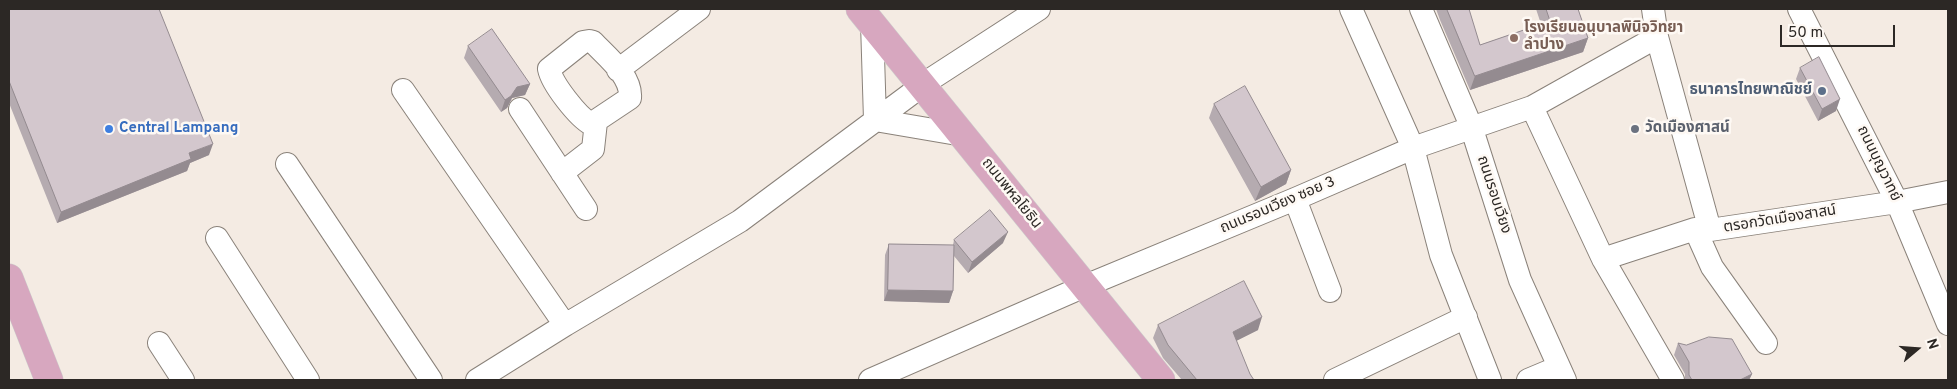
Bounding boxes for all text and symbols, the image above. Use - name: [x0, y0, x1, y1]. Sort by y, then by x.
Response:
- scale bar: [1782, 15, 1897, 47]
- place label: โรงเรียนอนุบาลพินิจวิทยา ลำปาง: [1524, 20, 1683, 55]
- text: 50 m: [1788, 24, 1823, 43]
- marker: โรงเรียนอนุบาลพินิจวิทยา ลำปาง: [1508, 32, 1520, 44]
- place label: ธนาคารไทยพาณิชย์: [1689, 82, 1812, 100]
- marker: ธนาคารไทยพาณิชย์: [1816, 85, 1828, 97]
- place label: Central Lampang: [119, 120, 238, 138]
- place label: วัดเมืองศาสน์: [1645, 120, 1730, 138]
- marker: Central Lampang: [103, 123, 115, 135]
- marker: วัดเมืองศาสน์: [1629, 123, 1641, 135]
- street label: ถนนบุญวาทย์: [1852, 123, 1904, 205]
- street label: ถนนรอบเวียง: [1472, 154, 1514, 236]
- street label: ถนนพหลโยธิน: [977, 155, 1045, 233]
- street label: ถนนรอบเวียง ซอย 3: [1218, 174, 1338, 238]
- street label: ตรอกวัดเมืองสาสน์: [1722, 202, 1838, 238]
- north arrow: [1892, 324, 1942, 374]
- text: N: [1922, 337, 1941, 352]

